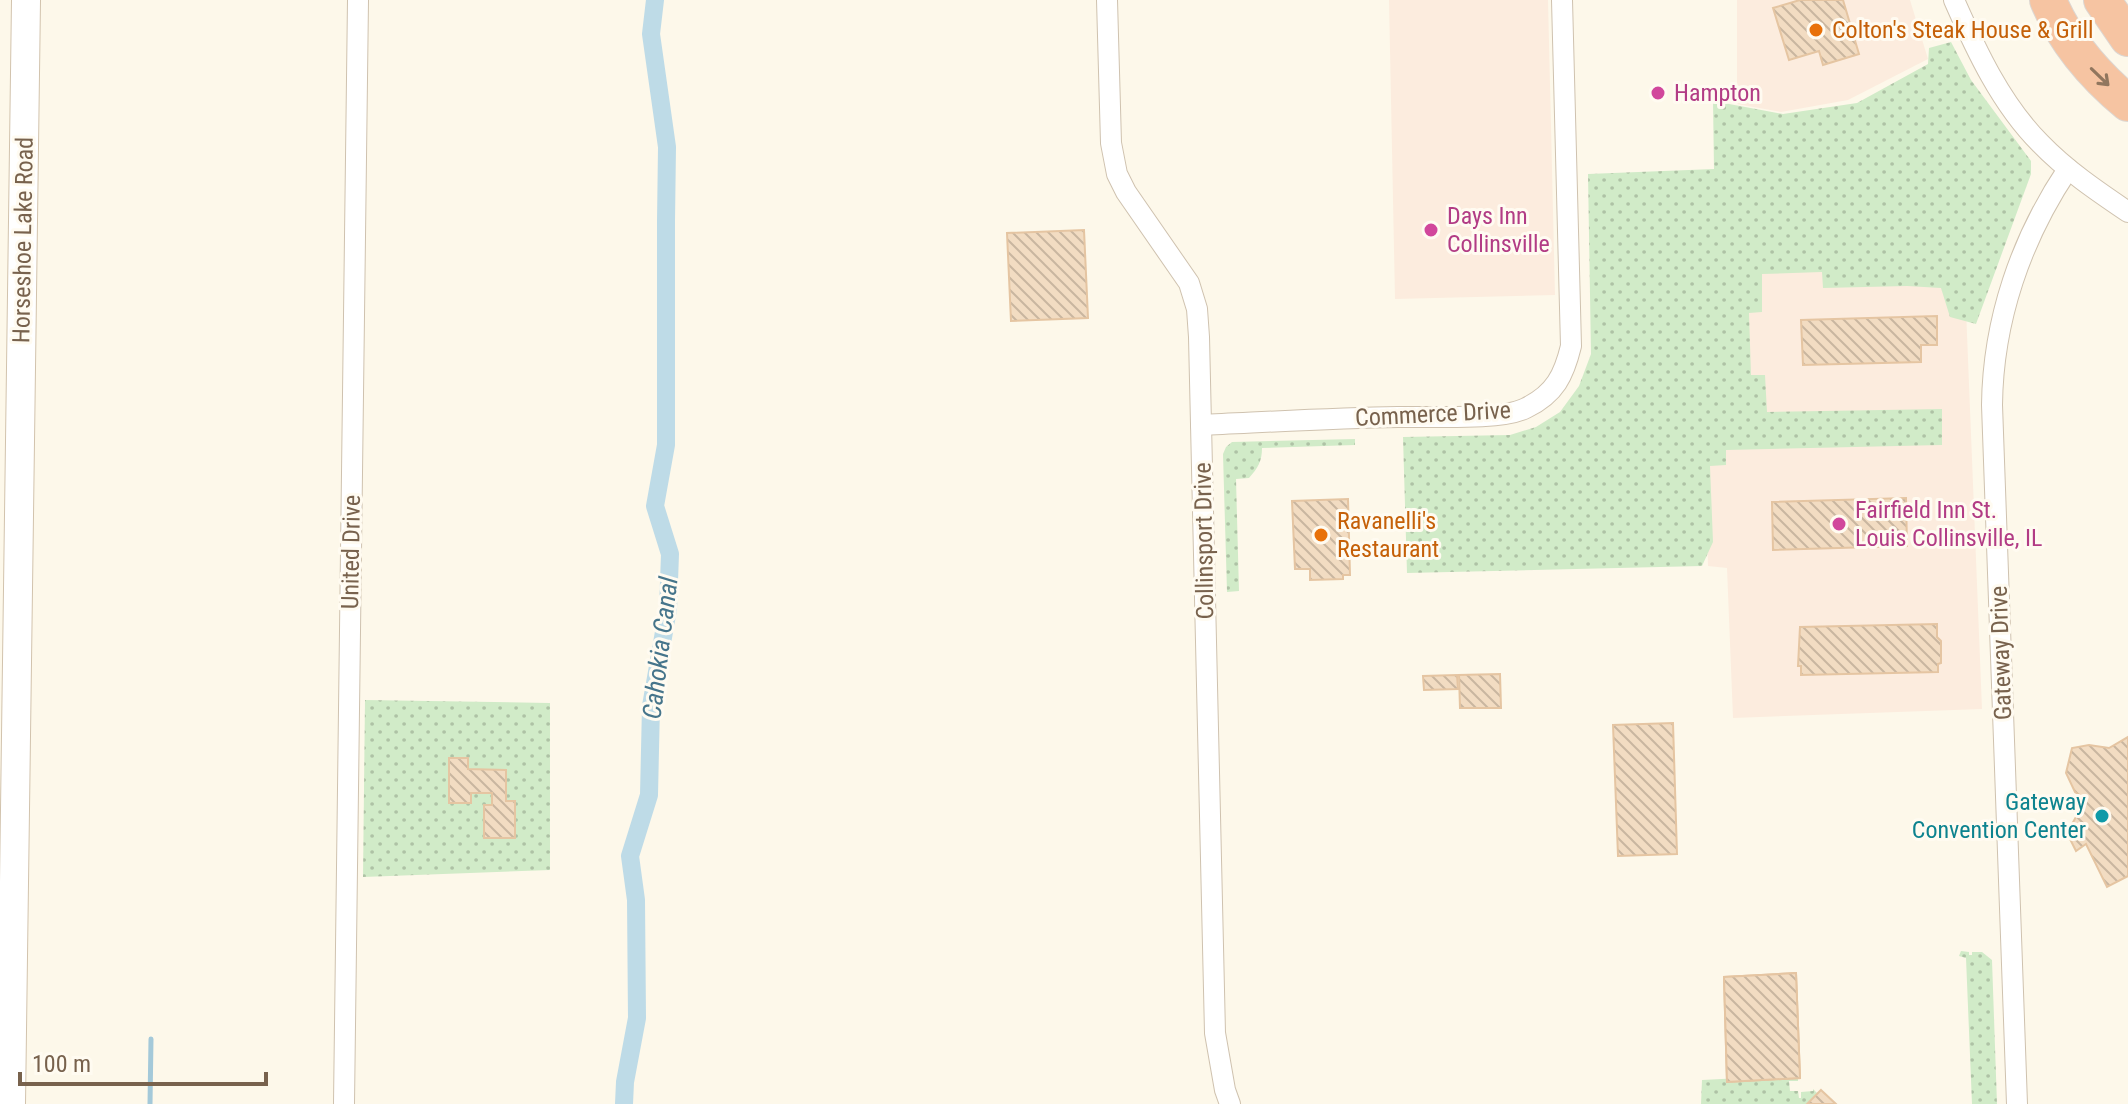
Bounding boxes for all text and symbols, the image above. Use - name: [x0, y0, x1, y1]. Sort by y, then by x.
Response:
- place label: Colton's Steak House & Grill: [1832, 16, 2094, 44]
- marker: Colton's Steak House & Grill: [1807, 21, 1825, 39]
- one-way arrow: [2090, 67, 2109, 86]
- place label: Hampton: [1674, 79, 1761, 107]
- marker: Hampton: [1649, 84, 1667, 102]
- street label: Horseshoe Lake Road: [7, 137, 39, 343]
- place label: Days Inn Collinsville: [1447, 202, 1550, 258]
- marker: Days Inn Collinsville: [1422, 221, 1440, 239]
- street label: Commerce Drive: [1354, 396, 1512, 432]
- street label: Collinsport Drive: [1189, 462, 1219, 620]
- street label: United Drive: [336, 495, 366, 609]
- place label: Fairfield Inn St. Louis Collinsville, IL: [1855, 496, 2042, 552]
- place label: Ravanelli's Restaurant: [1337, 507, 1439, 563]
- marker: Fairfield Inn St. Louis Collinsville, IL: [1830, 515, 1848, 533]
- marker: Ravanelli's Restaurant: [1312, 526, 1330, 544]
- water label: Cahokia Canal: [636, 574, 684, 721]
- street label: Gateway Drive: [1985, 585, 2017, 721]
- place label: Gateway Convention Center: [1912, 788, 2086, 844]
- marker: Gateway Convention Center: [2093, 807, 2111, 825]
- scale bar: [20, 1036, 266, 1086]
- text: 100 m: [32, 1050, 91, 1078]

